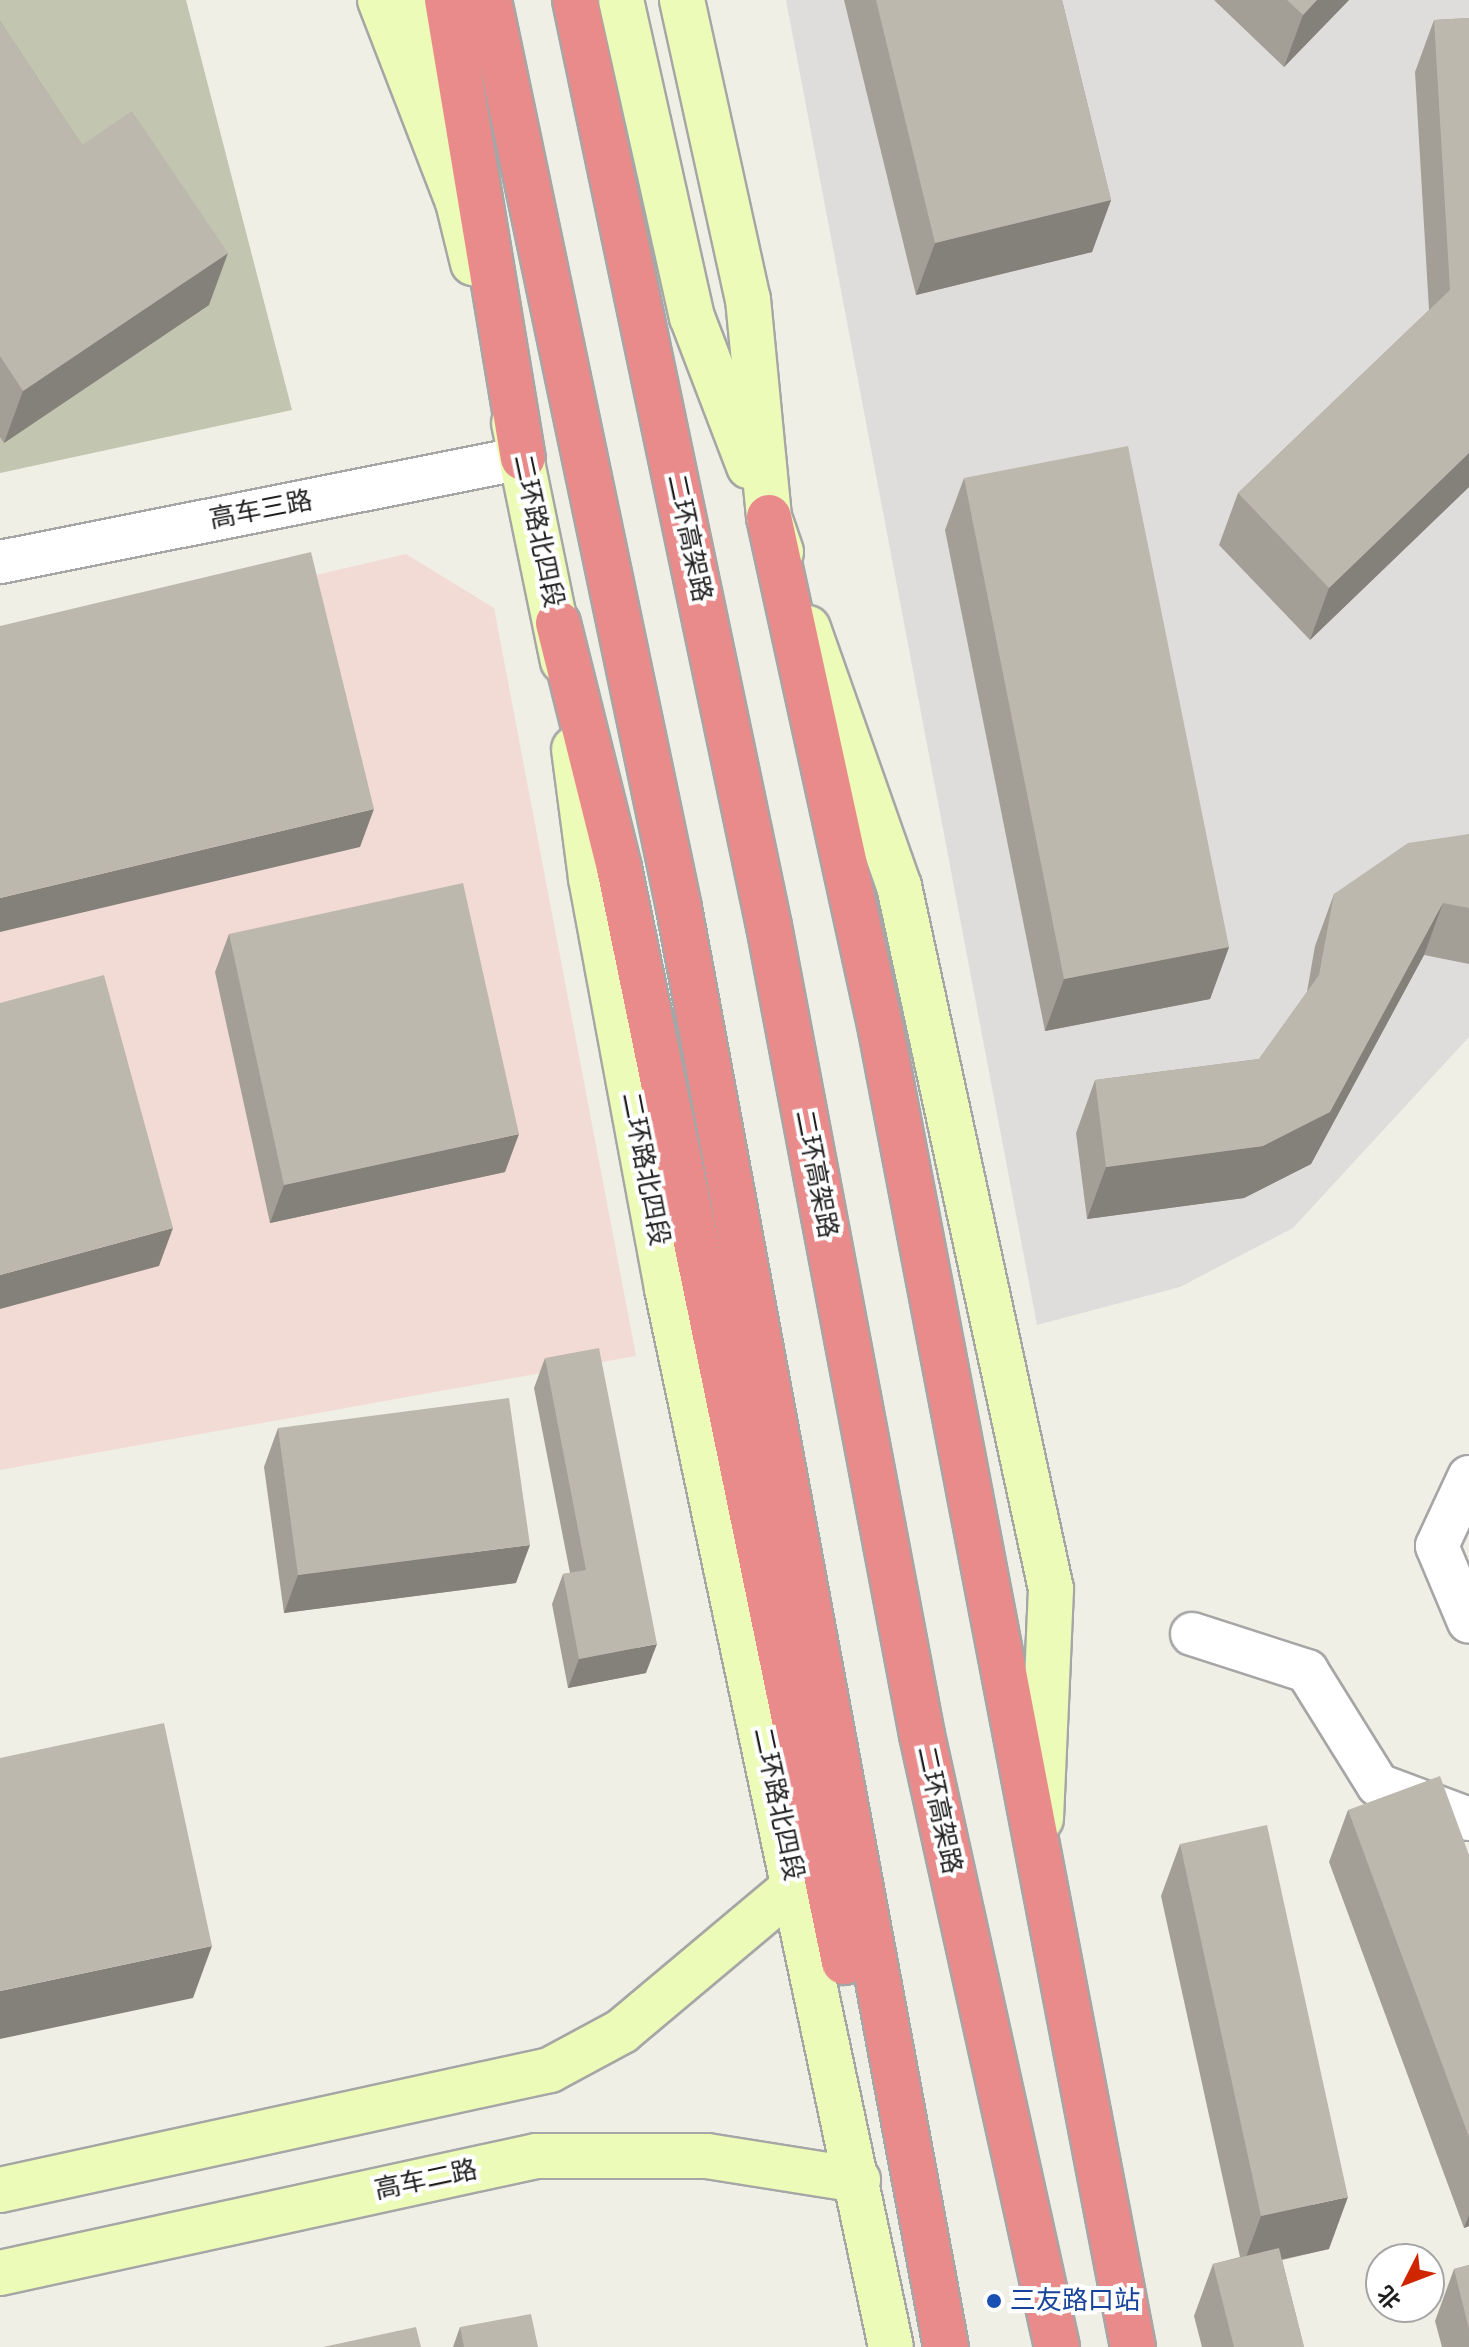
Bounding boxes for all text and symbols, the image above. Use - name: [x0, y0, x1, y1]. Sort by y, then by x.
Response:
- street label: 二环路北四段: [507, 451, 569, 611]
- street label: 二环高架路: [660, 471, 718, 605]
- street label: 高车三路: [207, 485, 315, 535]
- street label: 二环路北四段: [615, 1089, 675, 1249]
- street label: 二环高架路: [788, 1107, 844, 1241]
- street label: 二环路北四段: [747, 1724, 809, 1884]
- street label: 二环高架路: [910, 1743, 968, 1877]
- street label: 高车二路: [372, 2154, 480, 2206]
- north arrow: [1365, 2243, 1445, 2323]
- text: 北: [1372, 2281, 1406, 2315]
- place label: 三友路口站: [1010, 2285, 1140, 2317]
- marker: 三友路口站: [985, 2292, 1003, 2310]

